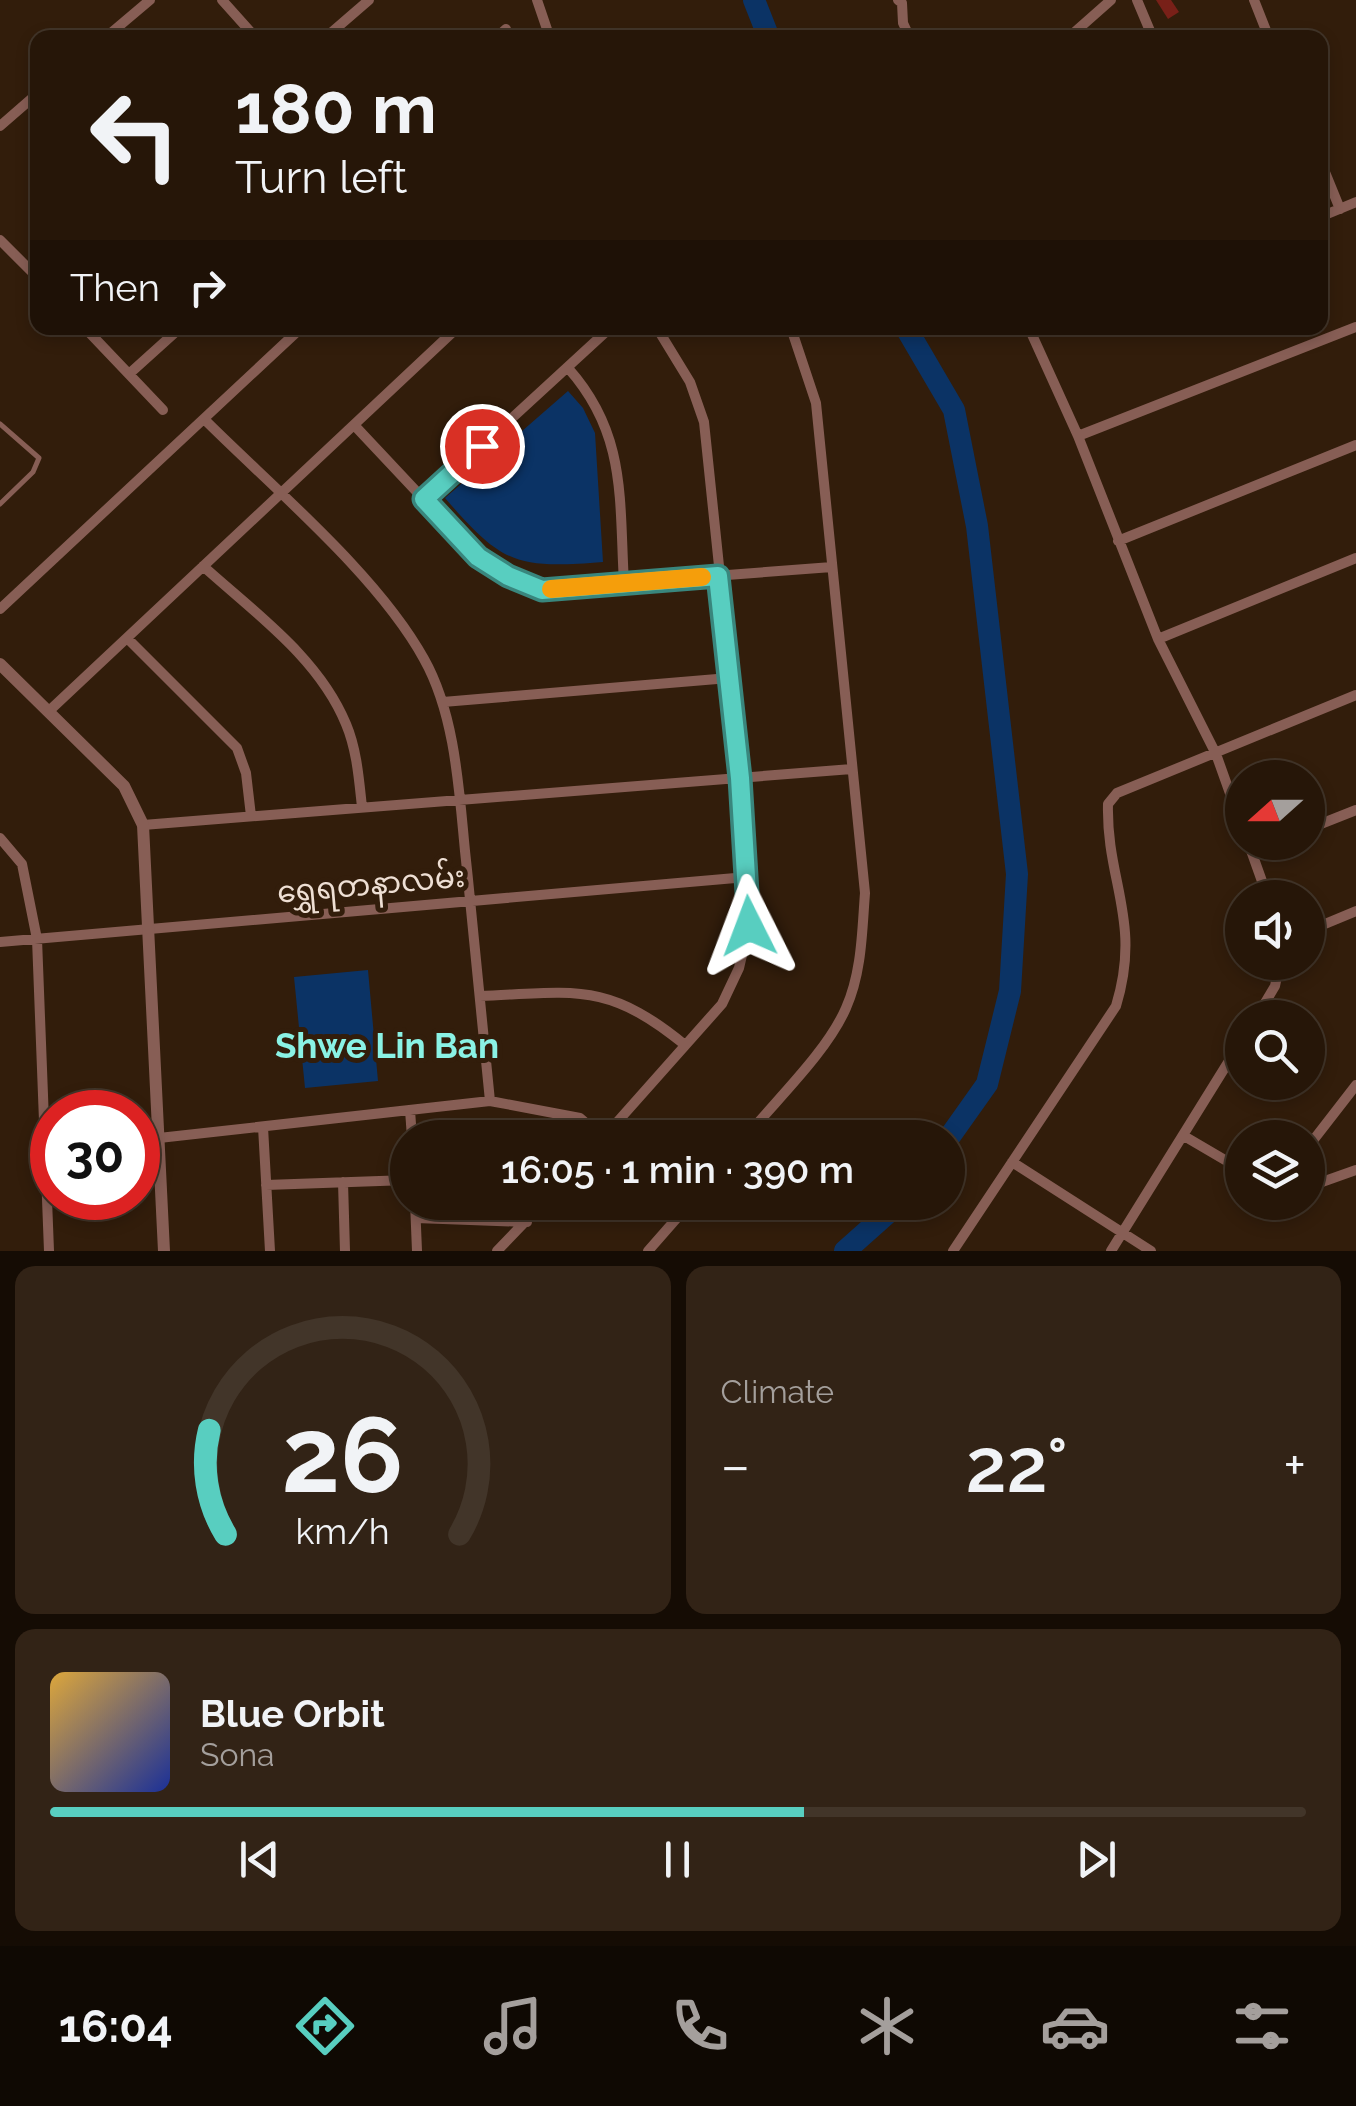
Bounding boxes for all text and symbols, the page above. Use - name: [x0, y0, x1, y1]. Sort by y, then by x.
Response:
- text: 180 m: [235, 67, 437, 149]
- icon: left: [70, 70, 200, 200]
- text: Turn left: [235, 151, 407, 204]
- icon: right: [180, 260, 235, 315]
- text: Then: [70, 265, 160, 310]
- pin: [440, 404, 525, 489]
- icon: arrive: [455, 419, 510, 474]
- north arrow: [1225, 760, 1325, 860]
- map controls: [1225, 760, 1325, 1220]
- street label: ရွှေရတနာလမ်း: [275, 854, 467, 918]
- position arrow: [697, 874, 801, 978]
- button: sound: [1225, 880, 1325, 980]
- button: search: [1225, 1000, 1325, 1100]
- district label: Shwe Lin Ban: [275, 1025, 499, 1066]
- speed limit sign: 30: [30, 1090, 160, 1220]
- button: layers: [1225, 1120, 1325, 1220]
- text: 16:05 · 1 min · 390 m: [501, 1147, 854, 1192]
- text: Climate: [721, 1373, 834, 1410]
- text: 26: [282, 1394, 404, 1516]
- text: 22°: [965, 1421, 1068, 1510]
- text: −: [721, 1433, 750, 1498]
- text: +: [1283, 1433, 1306, 1498]
- text: km/h: [296, 1510, 390, 1552]
- text: Blue Orbit: [200, 1691, 385, 1736]
- text: Sona: [200, 1736, 275, 1773]
- icon: previous: [232, 1832, 287, 1887]
- icon: pause: [650, 1832, 705, 1887]
- icon: next: [1069, 1832, 1124, 1887]
- icon: directions: [290, 1991, 360, 2061]
- icon: music: [478, 1991, 548, 2061]
- icon: phone: [665, 1991, 735, 2061]
- icon: climate: [852, 1991, 922, 2061]
- icon: car: [1040, 1991, 1110, 2061]
- icon: filters: [1227, 1991, 1297, 2061]
- text: 16:04: [59, 2000, 173, 2053]

